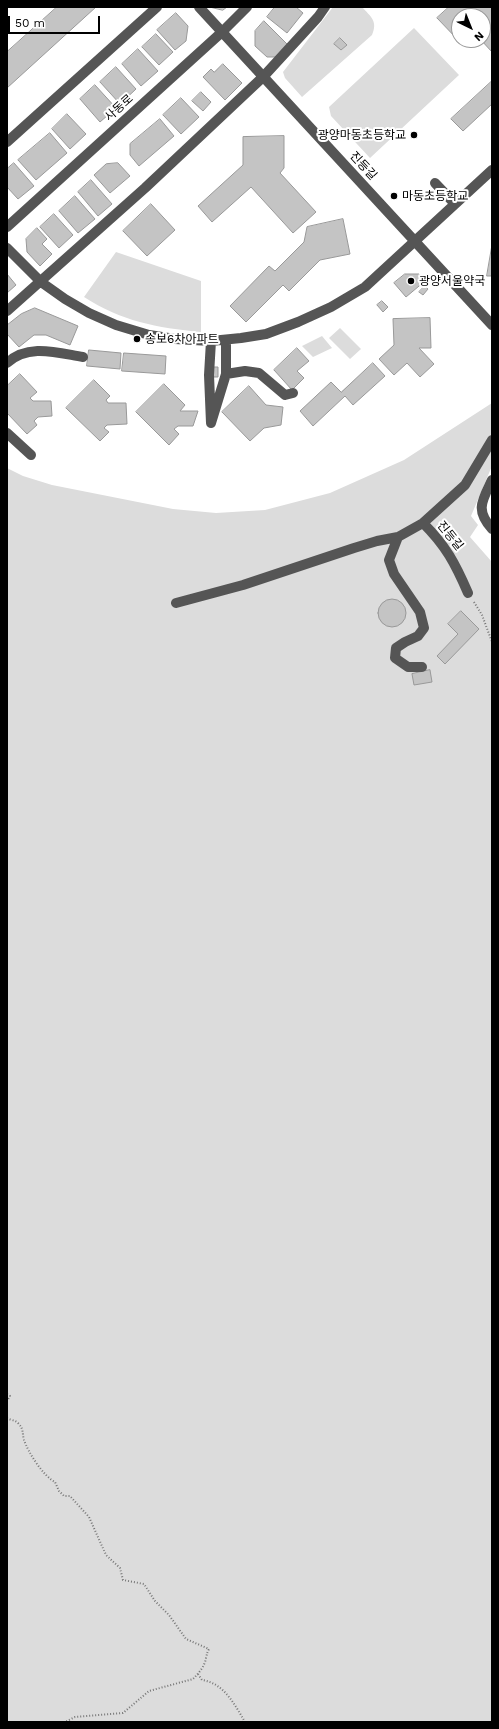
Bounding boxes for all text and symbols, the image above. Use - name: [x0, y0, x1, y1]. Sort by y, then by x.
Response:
- scale bar: [10, 8, 102, 34]
- north arrow: [451, 8, 491, 48]
- text: 50 m: [15, 16, 45, 30]
- text: N: [471, 29, 486, 44]
- street label: 사동로: [102, 92, 136, 124]
- place label: 광양마동초등학교: [318, 128, 406, 142]
- marker: 광양마동초등학교: [409, 130, 419, 140]
- street label: 진등길: [346, 149, 380, 183]
- place label: 마동초등학교: [402, 189, 468, 203]
- marker: 마동초등학교: [389, 191, 399, 201]
- place label: 광양서울약국: [419, 274, 485, 288]
- marker: 광양서울약국: [406, 276, 416, 286]
- place label: 송보6차아파트: [145, 332, 219, 346]
- marker: 송보6차아파트: [132, 334, 142, 344]
- street label: 진등길: [434, 519, 466, 553]

